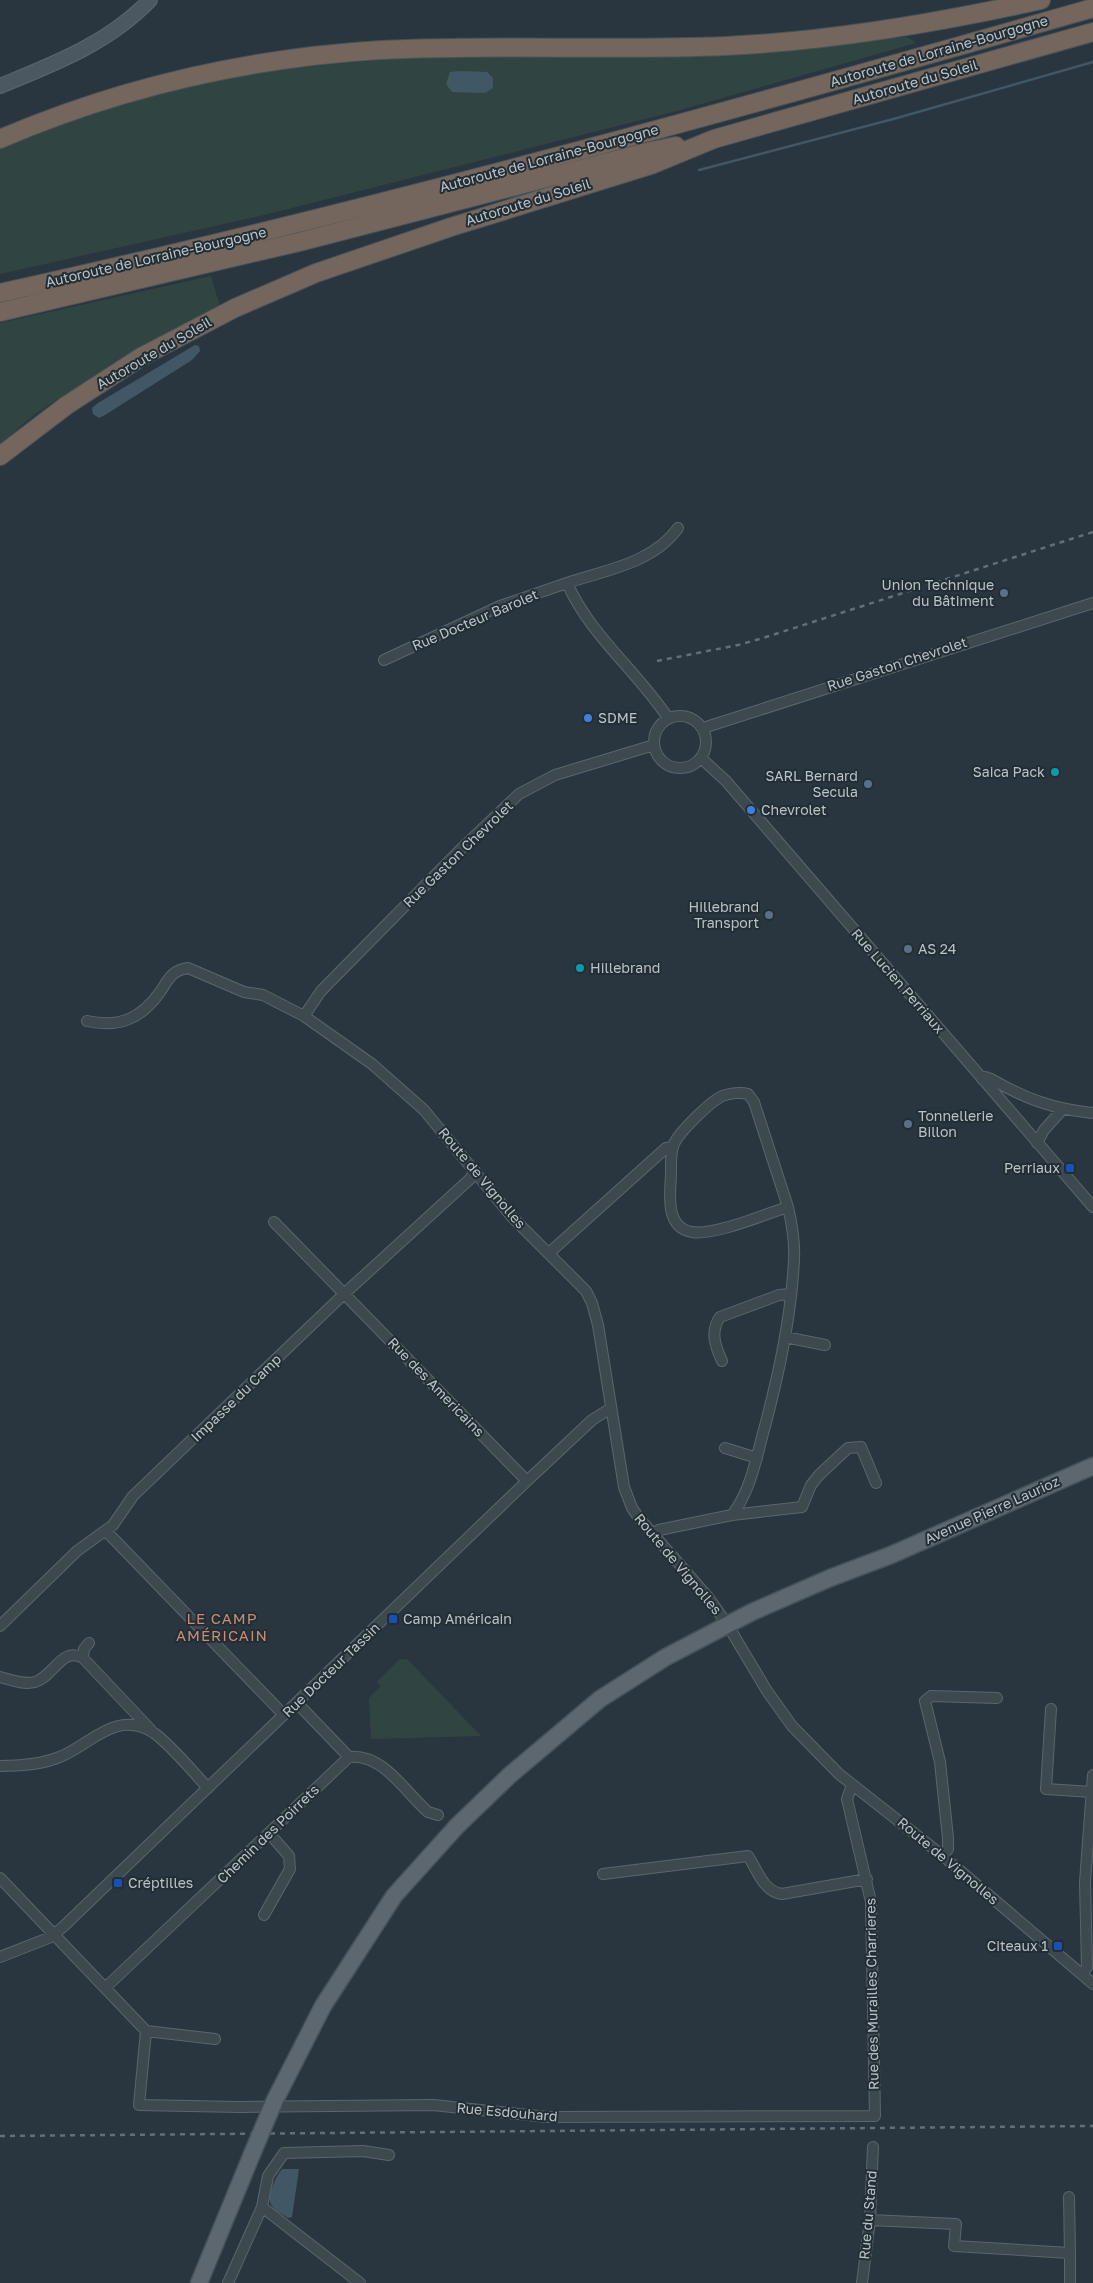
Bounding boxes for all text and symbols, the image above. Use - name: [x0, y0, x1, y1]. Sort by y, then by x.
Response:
- street label: Autoroute de Lorraine-Bourgogne: [828, 11, 1050, 90]
- street label: Autoroute du Soleil: [850, 55, 980, 108]
- street label: Autoroute de Lorraine-Bourgogne: [438, 120, 660, 195]
- street label: Autoroute du Soleil: [463, 174, 592, 229]
- street label: Autoroute de Lorraine-Bourgogne: [44, 223, 268, 290]
- street label: Autoroute du Soleil: [93, 313, 214, 392]
- place label: Union Technique du Bâtiment: [882, 576, 994, 609]
- street label: Rue Docteur Barolet: [409, 585, 540, 654]
- marker: Union Technique du Bâtiment: [998, 587, 1010, 599]
- street label: Rue Gaston Chevrolet: [825, 633, 969, 694]
- place label: SDME: [598, 709, 637, 726]
- marker: SDME: [582, 712, 594, 724]
- place label: Saica Pack: [973, 763, 1045, 780]
- marker: Saica Pack: [1049, 766, 1061, 778]
- place label: SARL Bernard Secula: [765, 767, 858, 800]
- marker: SARL Bernard Secula: [862, 778, 874, 790]
- street label: Rue Gaston Chevrolet: [399, 797, 516, 911]
- place label: Chevrolet: [761, 801, 827, 818]
- marker: Chevrolet: [745, 804, 757, 816]
- place label: Hillebrand Transport: [689, 898, 759, 931]
- marker: Hillebrand Transport: [763, 909, 775, 921]
- street label: Rue Lucien Perriaux: [848, 925, 949, 1037]
- place label: AS 24: [918, 940, 956, 957]
- marker: AS 24: [902, 943, 914, 955]
- place label: Hillebrand: [590, 959, 660, 976]
- marker: Hillebrand: [574, 962, 586, 974]
- place label: Tonnellerie Billon: [918, 1107, 993, 1140]
- marker: Tonnellerie Billon: [902, 1118, 914, 1130]
- street label: Route de Vignolles: [435, 1124, 530, 1232]
- place label: Perriaux: [1004, 1159, 1060, 1176]
- marker: Perriaux: [1064, 1162, 1076, 1174]
- street label: Rue des Americains: [385, 1333, 488, 1440]
- street label: Impasse du Camp: [187, 1350, 284, 1445]
- street label: Avenue Pierre Laurioz: [922, 1472, 1062, 1547]
- street label: Route de Vignolles: [631, 1510, 726, 1618]
- district label: LE CAMP AMÉRICAIN: [176, 1609, 268, 1644]
- place label: Camp Américain: [403, 1610, 512, 1627]
- marker: Camp Américain: [387, 1613, 399, 1625]
- street label: Rue Docteur Tassin: [278, 1619, 383, 1721]
- street label: Chemin des Poirrets: [213, 1781, 322, 1887]
- street label: Route de Vignolles: [894, 1813, 1002, 1908]
- place label: Créptilles: [128, 1874, 193, 1891]
- marker: Créptilles: [112, 1877, 124, 1889]
- street label: Rue des Murailles Charrieres: [861, 1898, 882, 2090]
- place label: Citeaux 1: [987, 1937, 1048, 1954]
- marker: Citeaux 1: [1052, 1940, 1064, 1952]
- street label: Rue Esdouhard: [456, 2099, 558, 2124]
- street label: Rue du Stand: [855, 2170, 880, 2260]

